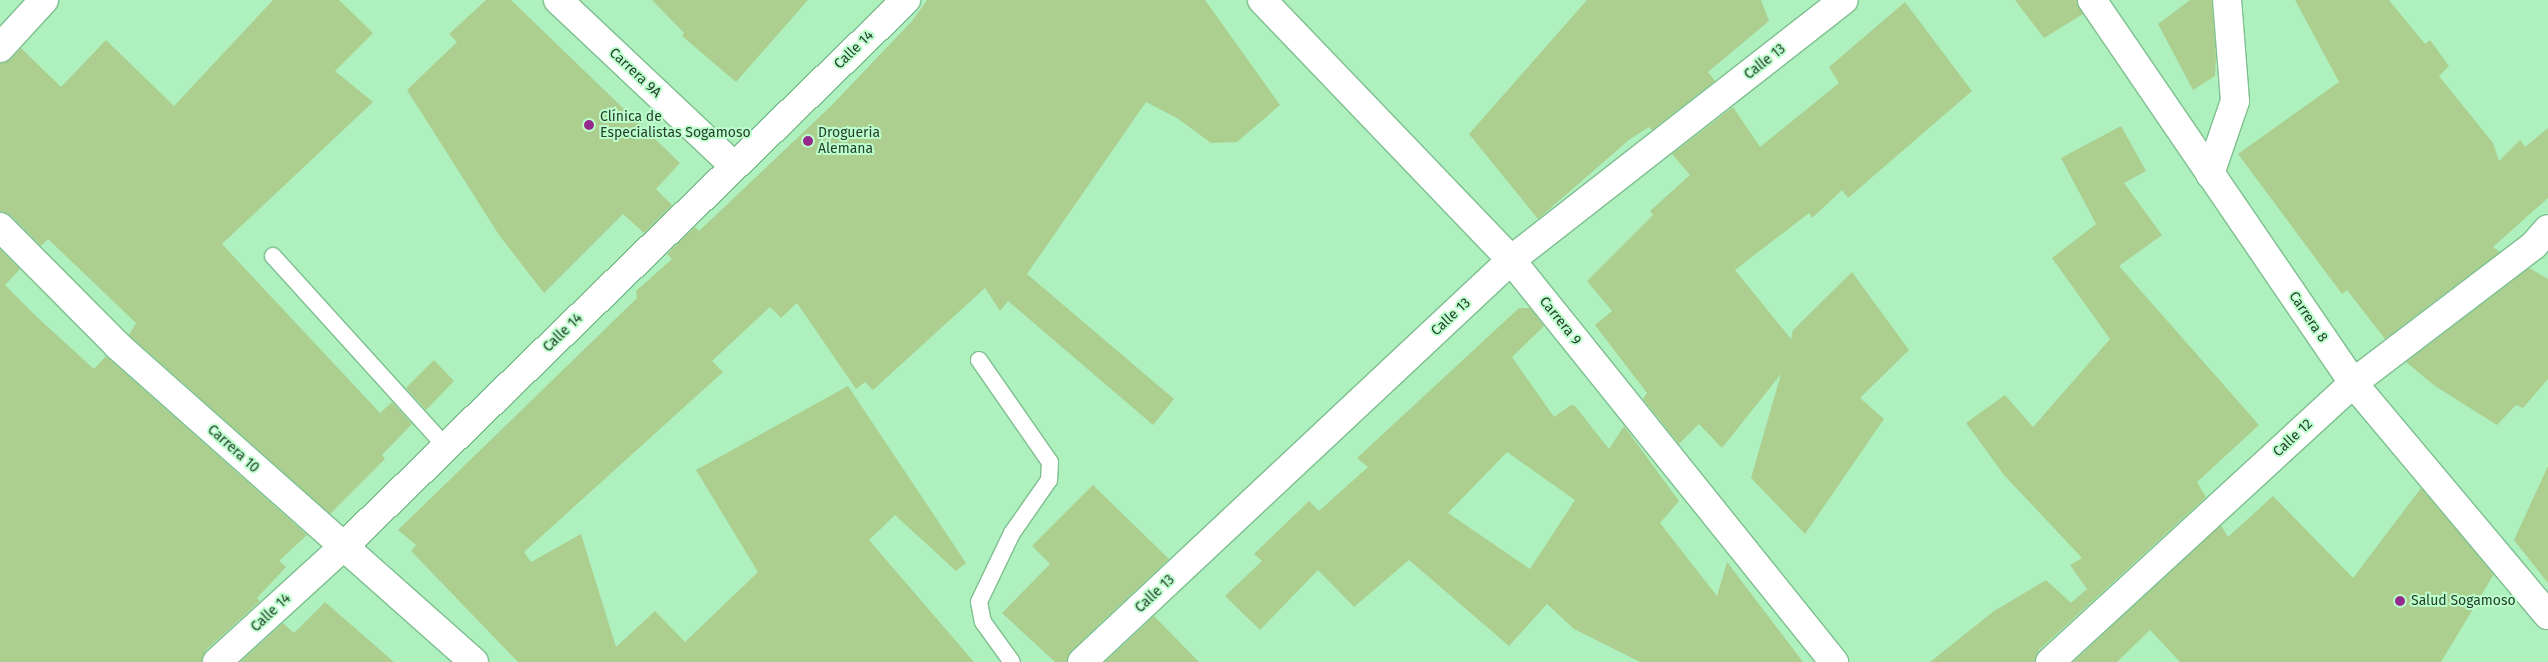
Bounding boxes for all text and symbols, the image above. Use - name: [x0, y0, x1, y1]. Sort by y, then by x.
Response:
- street label: Calle 14: [831, 27, 877, 73]
- street label: Calle 13: [1741, 41, 1789, 83]
- street label: Carrera 9A: [606, 45, 664, 101]
- place label: Clínica de Especialistas Sogamoso: [600, 109, 751, 142]
- marker: Clínica de Especialistas Sogamoso: [582, 118, 596, 132]
- place label: Drogueria Alemana: [818, 125, 880, 158]
- marker: Drogueria Alemana: [802, 135, 814, 147]
- street label: Carrera 8: [2285, 289, 2331, 345]
- street label: Carrera 9: [1536, 294, 1584, 348]
- street label: Calle 13: [1428, 295, 1474, 339]
- street label: Calle 14: [540, 310, 586, 356]
- street label: Calle 12: [2270, 416, 2316, 460]
- street label: Carrera 10: [204, 422, 262, 476]
- street label: Calle 13: [1132, 572, 1178, 616]
- street label: Calle 14: [248, 590, 294, 636]
- place label: Salud Sogamoso: [2411, 593, 2516, 609]
- marker: Salud Sogamoso: [2393, 594, 2407, 608]

